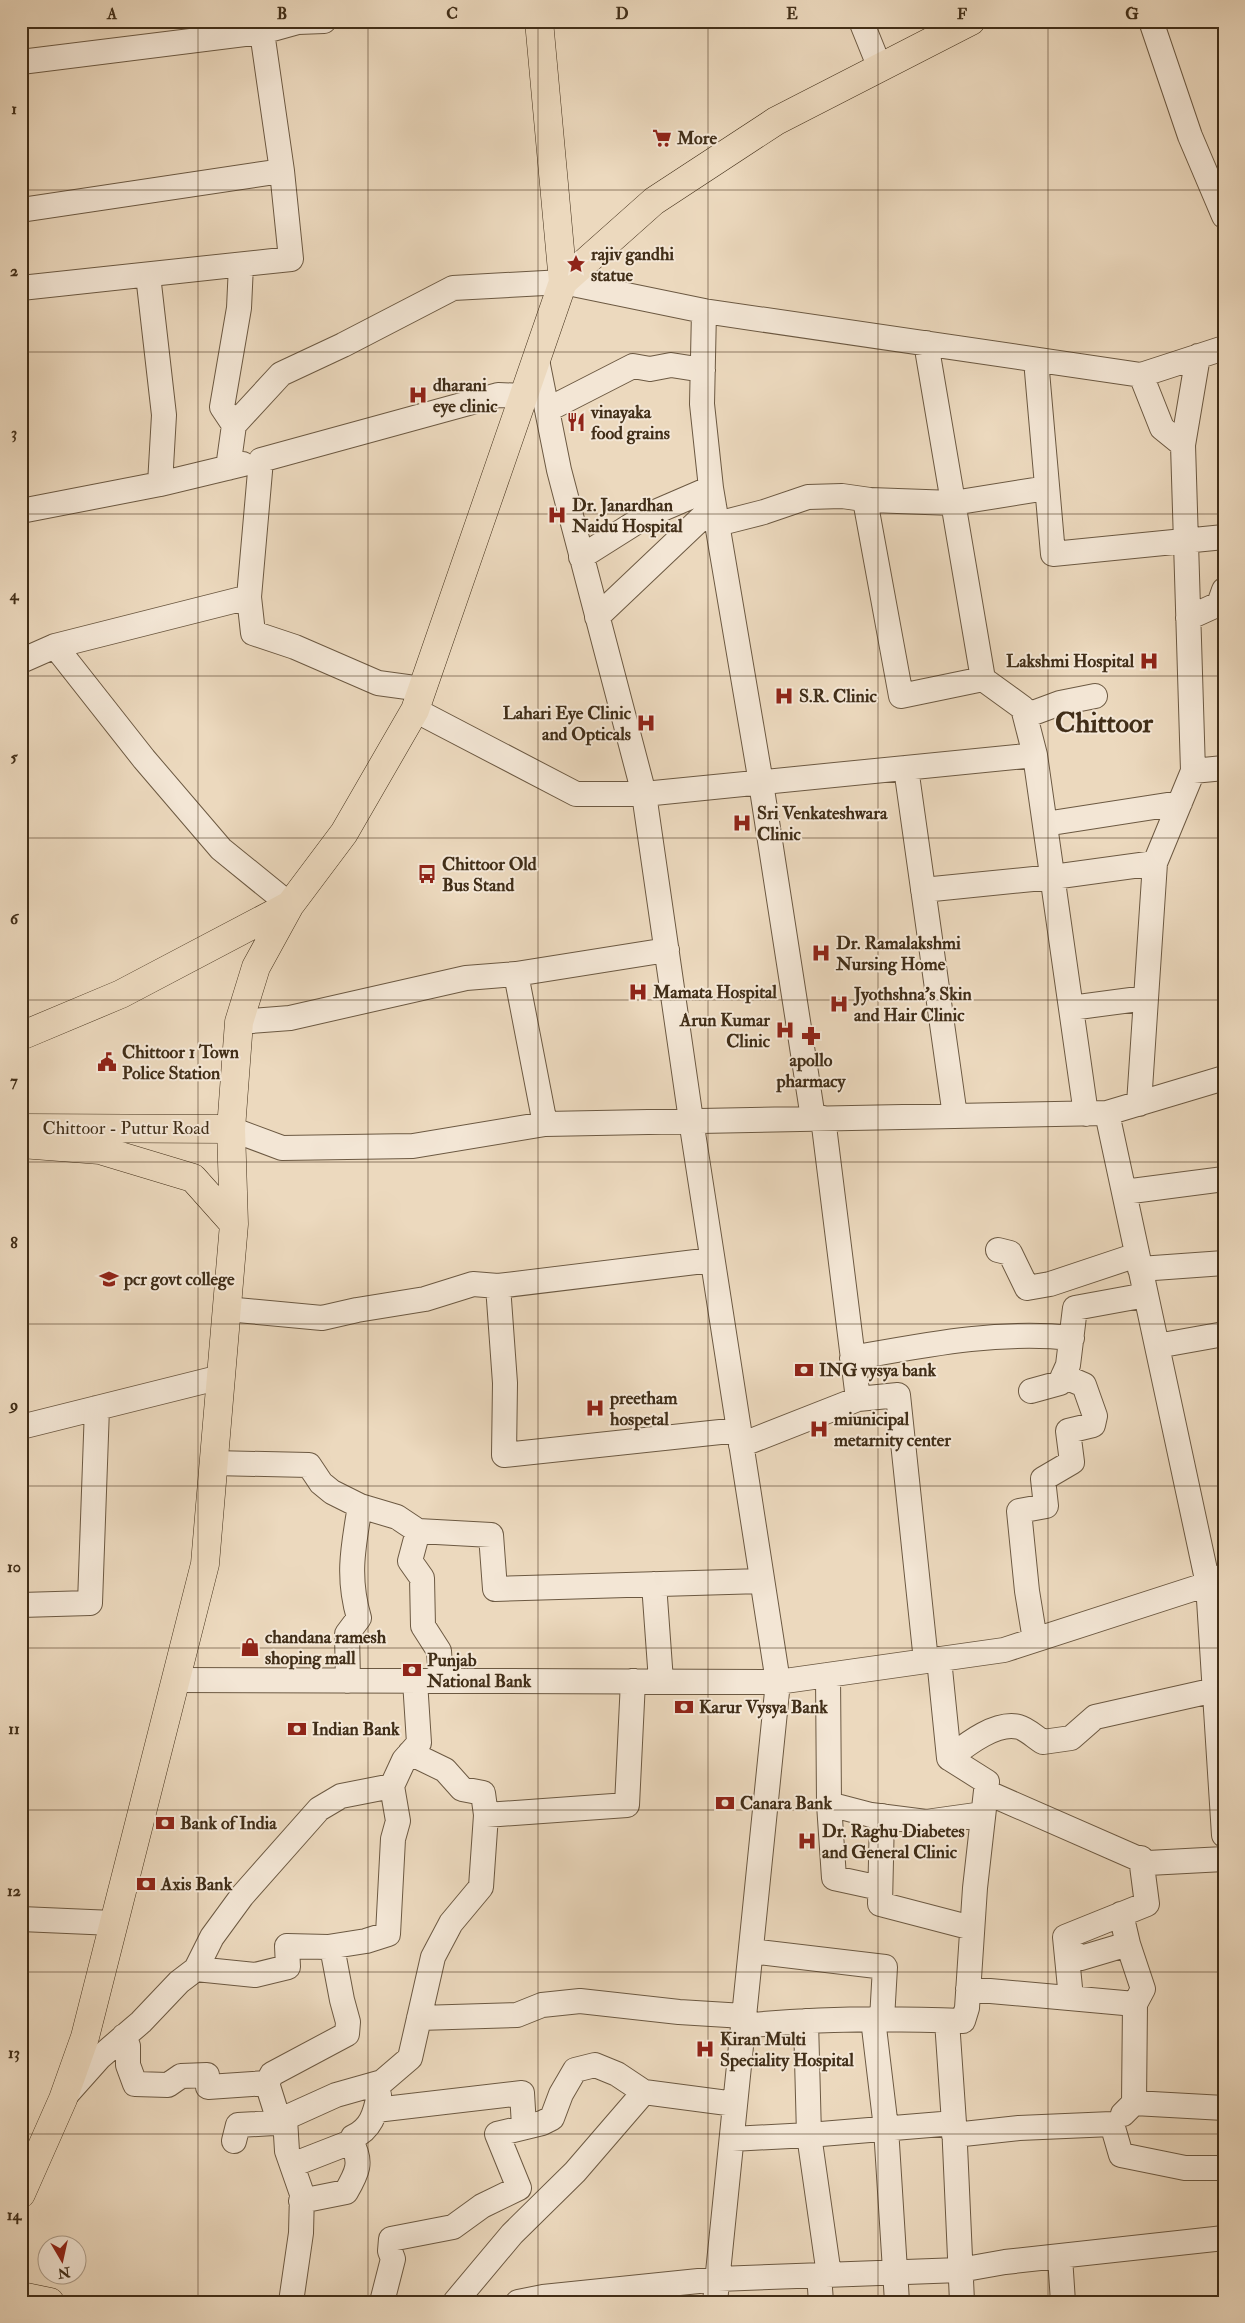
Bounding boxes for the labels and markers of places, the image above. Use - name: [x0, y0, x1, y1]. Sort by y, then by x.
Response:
- supermarket icon: More: [651, 127, 673, 149]
- place label: More: [676, 127, 717, 150]
- place label: rajiv gandhi statue: [590, 243, 674, 287]
- place icon: rajiv gandhi statue: [565, 253, 587, 275]
- place label: dharani eye clinic: [433, 374, 498, 418]
- hospital icon: dharani eye clinic: [407, 384, 429, 406]
- place label: vinayaka food grains: [590, 401, 670, 445]
- restaurant icon: vinayaka food grains: [565, 411, 587, 433]
- place label: Dr. Janardhan Naidu Hospital: [571, 494, 683, 538]
- hospital icon: Dr. Janardhan Naidu Hospital: [546, 504, 568, 526]
- place label: Lakshmi Hospital: [1006, 650, 1134, 673]
- hospital icon: Lakshmi Hospital: [1138, 650, 1160, 672]
- hospital icon: S.R. Clinic: [773, 685, 795, 707]
- place label: S.R. Clinic: [799, 685, 878, 708]
- place label: Lahari Eye Clinic and Opticals: [503, 702, 632, 746]
- hospital icon: Lahari Eye Clinic and Opticals: [635, 712, 657, 734]
- place label: Sri Venkateshwara Clinic: [757, 802, 888, 846]
- hospital icon: Sri Venkateshwara Clinic: [731, 812, 753, 834]
- place label: Chittoor Old Bus Stand: [442, 853, 537, 897]
- bus stop icon: Chittoor Old Bus Stand: [416, 863, 438, 885]
- place label: Dr. Ramalakshmi Nursing Home: [835, 932, 961, 976]
- hospital icon: Dr. Ramalakshmi Nursing Home: [810, 942, 832, 964]
- hospital icon: Mamata Hospital: [627, 981, 649, 1003]
- place label: Mamata Hospital: [652, 981, 777, 1004]
- place label: Jyothshna's Skin and Hair Clinic: [853, 983, 973, 1027]
- hospital icon: Jyothshna's Skin and Hair Clinic: [828, 993, 850, 1015]
- place label: Arun Kumar Clinic: [679, 1009, 771, 1053]
- hospital icon: Arun Kumar Clinic: [774, 1019, 796, 1041]
- pharmacy icon: apollo pharmacy: [800, 1025, 822, 1047]
- place label: Chittoor 1 Town Police Station: [122, 1041, 240, 1085]
- place label: apollo pharmacy: [775, 1049, 847, 1093]
- public building icon: Chittoor 1 Town Police Station: [96, 1051, 118, 1073]
- school or university icon: pcr govt college: [98, 1268, 120, 1290]
- place label: pcr govt college: [123, 1268, 235, 1291]
- bank icon: ING vysya bank: [793, 1359, 815, 1381]
- place label: ING vysya bank: [819, 1359, 936, 1382]
- place label: preetham hospetal: [609, 1387, 678, 1431]
- hospital icon: preetham hospetal: [584, 1397, 606, 1419]
- place label: miunicipal metarnity center: [834, 1408, 951, 1452]
- hospital icon: miunicipal metarnity center: [808, 1418, 830, 1440]
- place label: chandana ramesh shoping mall: [265, 1626, 387, 1670]
- shop icon: chandana ramesh shoping mall: [239, 1636, 261, 1658]
- place label: Punjab National Bank: [426, 1649, 532, 1693]
- bank icon: Punjab National Bank: [401, 1659, 423, 1681]
- bank icon: Karur Vysya Bank: [673, 1696, 695, 1718]
- place label: Karur Vysya Bank: [699, 1696, 828, 1719]
- bank icon: Indian Bank: [286, 1718, 308, 1740]
- place label: Indian Bank: [312, 1718, 400, 1741]
- bank icon: Canara Bank: [714, 1792, 736, 1814]
- place label: Canara Bank: [740, 1792, 833, 1815]
- bank icon: Bank of India: [154, 1812, 176, 1834]
- place label: Bank of India: [180, 1812, 277, 1835]
- place label: Dr. Raghu Diabetes and General Clinic: [822, 1820, 965, 1864]
- hospital icon: Dr. Raghu Diabetes and General Clinic: [796, 1830, 818, 1852]
- bank icon: Axis Bank: [135, 1873, 157, 1895]
- place label: Axis Bank: [160, 1873, 233, 1896]
- place label: Kiran Multi Speciality Hospital: [720, 2028, 854, 2072]
- hospital icon: Kiran Multi Speciality Hospital: [694, 2038, 716, 2060]

